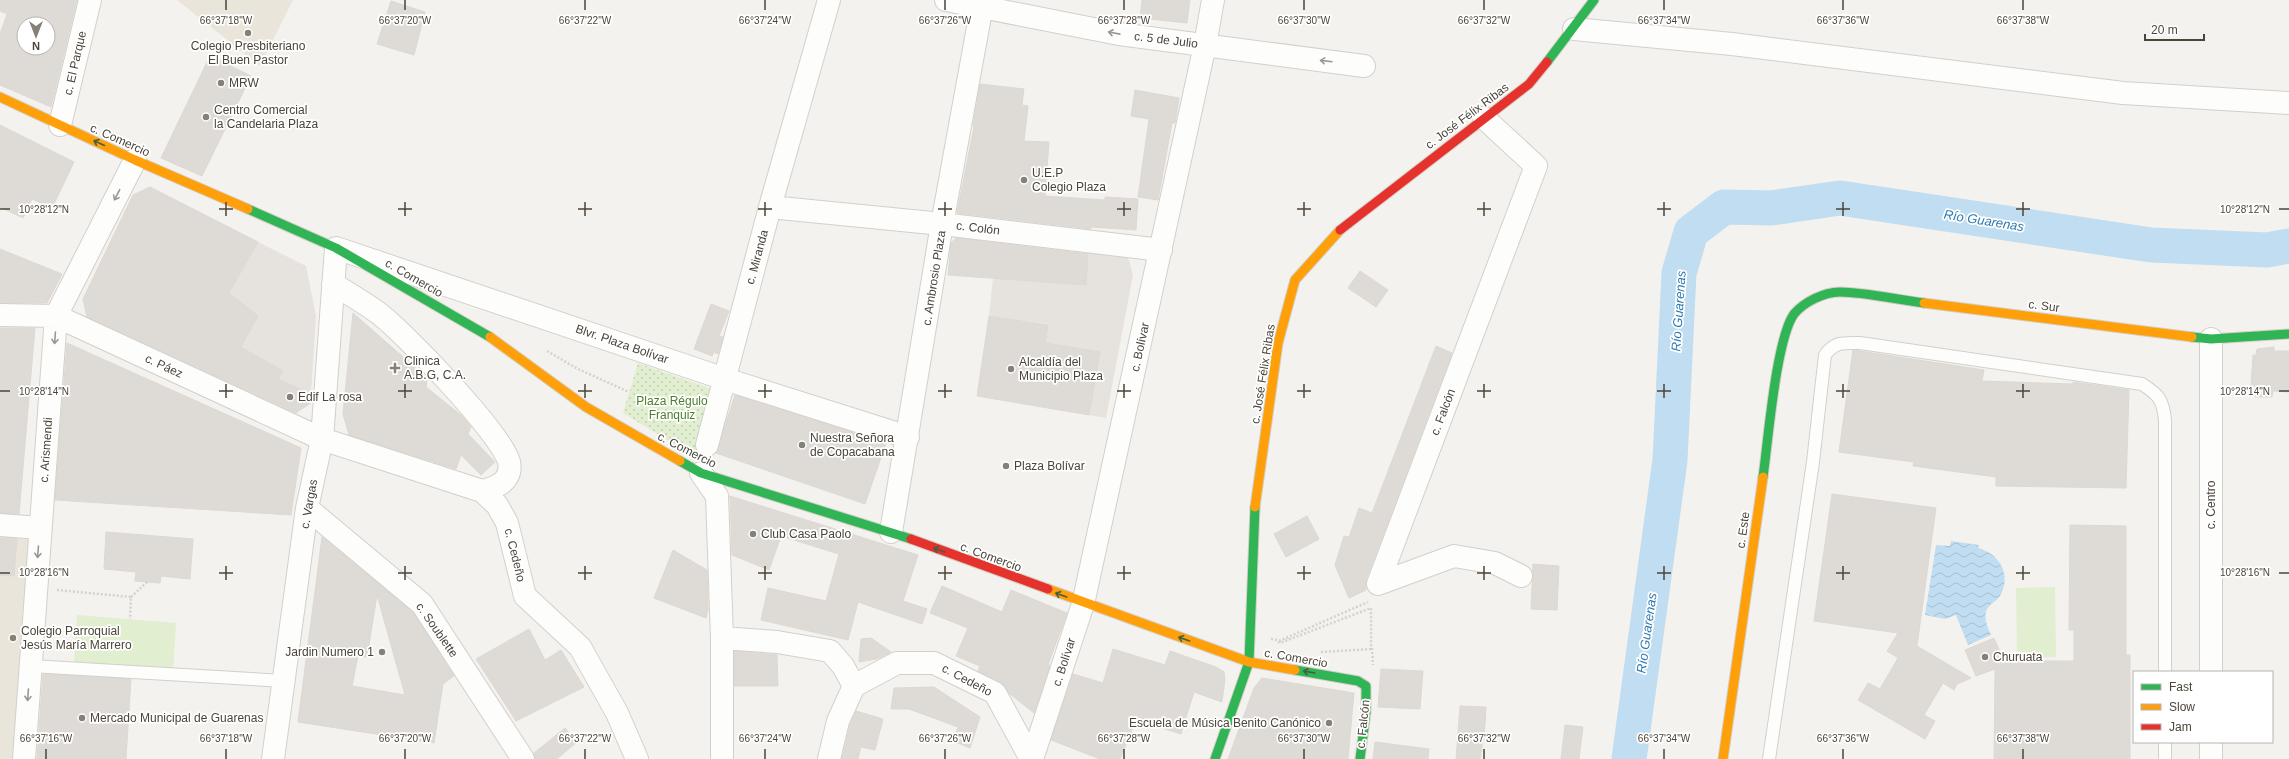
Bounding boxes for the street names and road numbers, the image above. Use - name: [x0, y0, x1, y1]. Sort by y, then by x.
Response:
- street label: c. El Parque: [61, 29, 89, 96]
- street label: c. 5 de Julio: [1133, 29, 1199, 51]
- street label: c. José Félix Ribas: [1423, 80, 1511, 152]
- street label: c. Comercio: [88, 121, 152, 160]
- street label: c. Colón: [955, 218, 1001, 238]
- street label: c. Miranda: [743, 228, 771, 286]
- street label: c. Ambrosio Plaza: [920, 229, 948, 327]
- street label: c. Comercio: [383, 256, 446, 300]
- street label: c. Sur: [2028, 297, 2060, 315]
- street label: c. Bolívar: [1128, 321, 1152, 373]
- street label: Blvr. Plaza Bolívar: [574, 322, 670, 366]
- street label: c. José Félix Ribas: [1248, 323, 1278, 425]
- street label: c. Páez: [143, 351, 185, 381]
- street label: c. Falcón: [1428, 387, 1458, 437]
- street label: c. Arismendi: [37, 417, 55, 483]
- street label: c. Comercio: [655, 429, 719, 471]
- street label: c. Vargas: [298, 478, 320, 530]
- street label: c. Centro: [2204, 480, 2218, 529]
- street label: c. Este: [1734, 511, 1753, 549]
- street label: c. Cedeño: [502, 527, 528, 584]
- street label: c. Comercio: [959, 539, 1024, 575]
- street label: c. Soublette: [413, 600, 461, 660]
- street label: c. Bolívar: [1050, 636, 1078, 688]
- street label: c. Comercio: [1263, 646, 1329, 671]
- street label: c. Cedeño: [940, 661, 995, 699]
- street label: c. Falcón: [1353, 699, 1373, 749]

